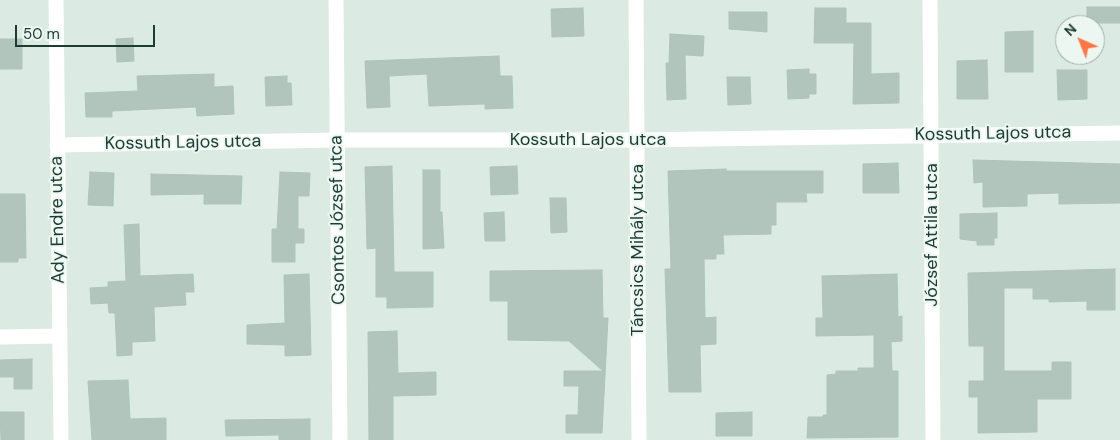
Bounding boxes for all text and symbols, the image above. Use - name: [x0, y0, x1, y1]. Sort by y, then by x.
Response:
- scale bar: [18, 15, 158, 47]
- north arrow: [1055, 15, 1105, 65]
- text: N: [1060, 20, 1080, 40]
- text: 50 m: [23, 24, 60, 44]
- street label: Kossuth Lajos utca: [915, 122, 1071, 146]
- street label: Kossuth Lajos utca: [510, 129, 666, 151]
- street label: Kossuth Lajos utca: [105, 131, 261, 155]
- street label: Csontos József utca: [326, 135, 350, 305]
- street label: Ady Endre utca: [46, 156, 70, 284]
- street label: József Attila utca: [921, 163, 943, 307]
- street label: Táncsics Mihály utca: [627, 164, 649, 336]

